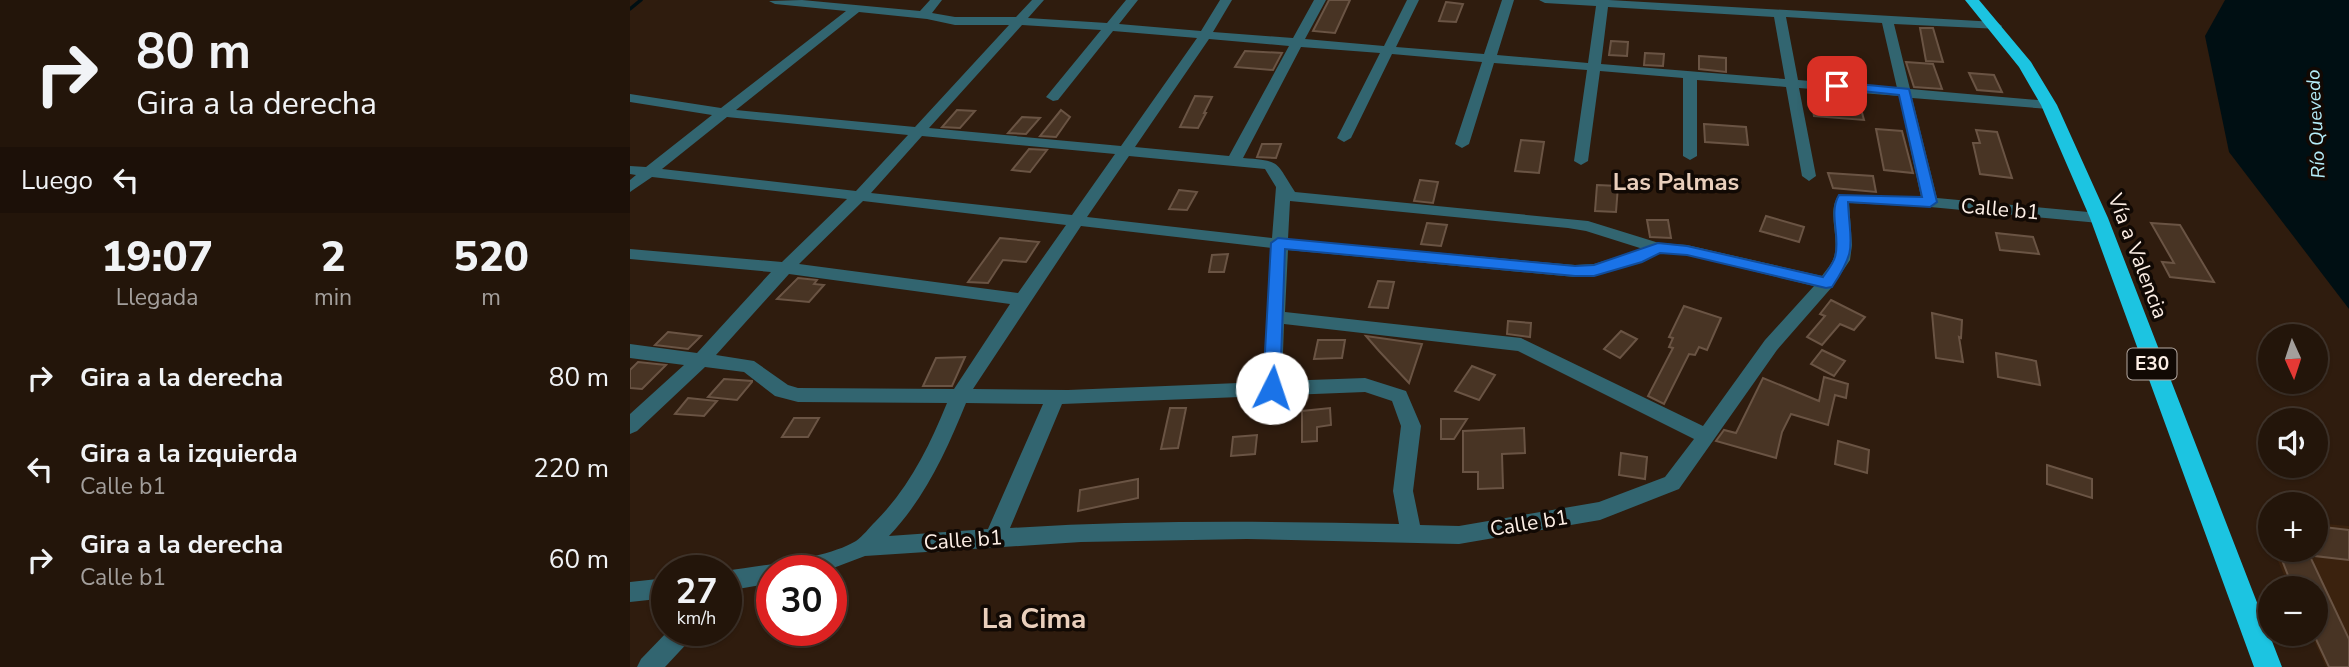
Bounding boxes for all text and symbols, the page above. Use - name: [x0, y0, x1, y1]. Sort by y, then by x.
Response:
- text: 80 m: [136, 18, 251, 85]
- icon: right: [21, 28, 112, 119]
- pin: [1807, 56, 1867, 116]
- icon: arrive: [1818, 67, 1856, 105]
- water label: Río Quevedo: [2300, 69, 2332, 179]
- text: Gira a la derecha: [136, 82, 377, 125]
- icon: left: [107, 161, 145, 199]
- text: Luego: [21, 163, 93, 198]
- district label: Las Palmas: [1613, 166, 1739, 198]
- street label: Vía a Valencia: [2101, 189, 2175, 323]
- street label: Calle b1: [1960, 192, 2040, 226]
- text: 19:07: [101, 229, 213, 286]
- text: 2: [320, 229, 346, 286]
- text: 520: [453, 229, 529, 286]
- text: Llegada: [116, 282, 198, 313]
- text: min: [314, 282, 352, 313]
- text: m: [481, 282, 501, 313]
- north arrow: [2258, 324, 2328, 394]
- map controls: [2258, 324, 2328, 646]
- road number: E30: [2128, 348, 2176, 380]
- position arrow: [1235, 351, 1309, 425]
- icon: right: [21, 359, 59, 397]
- text: Gira a la derecha: [80, 360, 283, 395]
- text: 80 m: [549, 360, 609, 395]
- button: sound: [2258, 408, 2328, 478]
- text: Gira a la izquierda: [80, 436, 298, 471]
- icon: left: [21, 450, 59, 488]
- text: 220 m: [533, 451, 609, 486]
- text: Calle b1: [80, 471, 166, 502]
- button: +: [2258, 492, 2328, 562]
- street label: Calle b1: [1488, 503, 1570, 543]
- street label: Calle b1: [923, 523, 1003, 557]
- text: Gira a la derecha: [80, 527, 283, 562]
- icon: right: [21, 541, 59, 579]
- text: 60 m: [549, 542, 609, 577]
- speed limit sign: 30: [756, 555, 847, 646]
- text: Calle b1: [80, 562, 166, 593]
- text: 27: [675, 568, 718, 615]
- button: −: [2258, 576, 2328, 646]
- district label: La Cima: [982, 600, 1086, 638]
- text: km/h: [677, 606, 716, 630]

